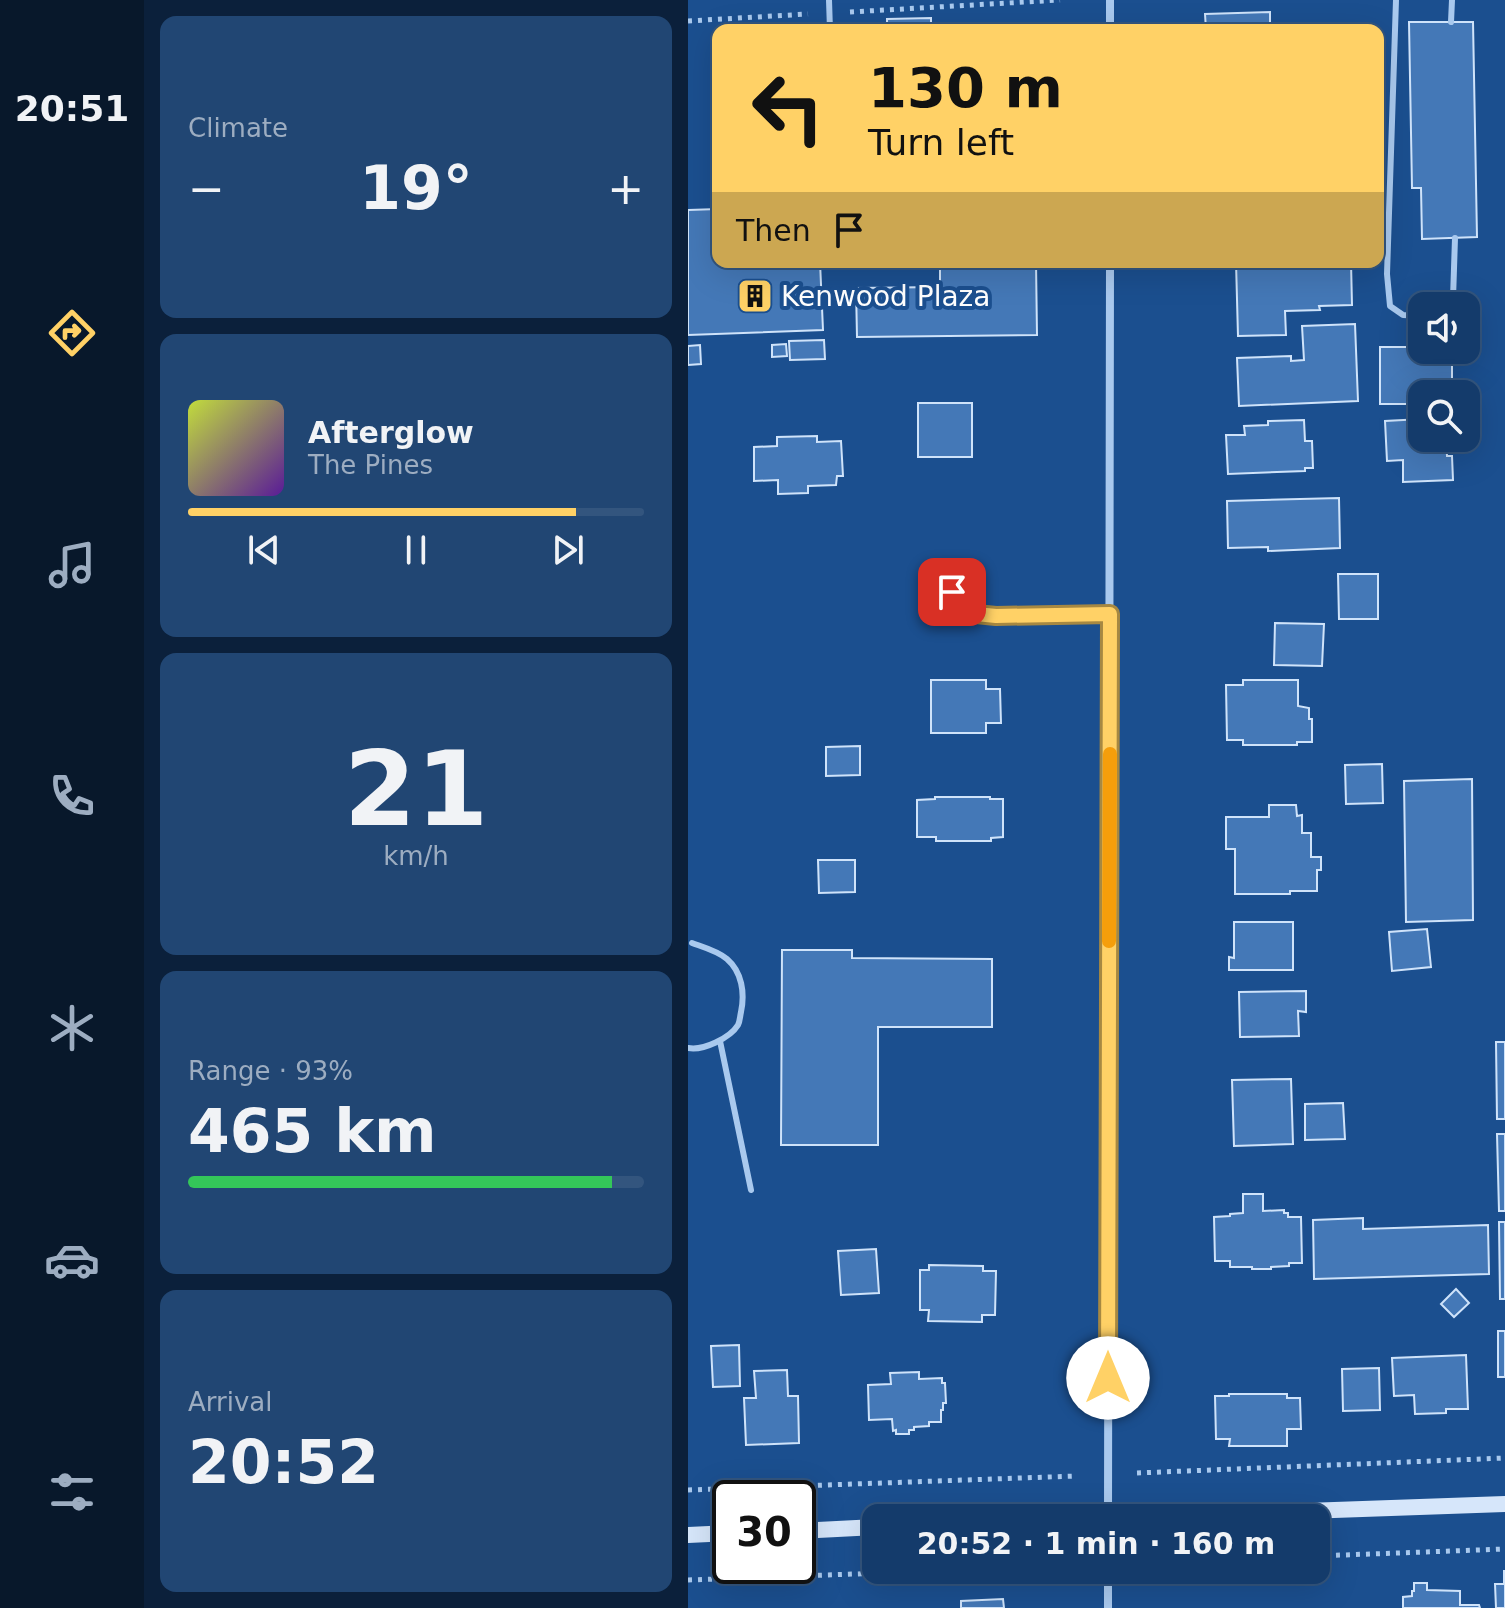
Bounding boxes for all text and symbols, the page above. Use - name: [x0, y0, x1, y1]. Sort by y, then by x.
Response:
- text: 130 m: [868, 55, 1063, 120]
- icon: left: [736, 56, 840, 160]
- text: 20:51: [15, 88, 129, 129]
- text: Climate: [188, 113, 288, 143]
- text: Turn left: [868, 122, 1014, 163]
- text: 19°: [359, 153, 473, 223]
- text: −: [188, 163, 225, 214]
- text: +: [607, 163, 644, 214]
- icon: arrive: [827, 208, 871, 252]
- text: Then: [736, 213, 811, 248]
- building icon: Kenwood Plaza: [736, 277, 774, 315]
- place label: Kenwood Plaza: [781, 280, 990, 313]
- map controls: [1408, 292, 1480, 452]
- button: sound: [1408, 292, 1480, 364]
- icon: directions: [44, 305, 100, 361]
- button: search: [1408, 380, 1480, 452]
- text: Afterglow: [308, 415, 474, 450]
- text: The Pines: [308, 450, 433, 480]
- icon: previous: [242, 528, 286, 572]
- icon: pause: [394, 528, 438, 572]
- icon: next: [546, 528, 590, 572]
- icon: music: [44, 537, 100, 593]
- pin: [918, 558, 986, 626]
- icon: arrive: [930, 570, 974, 614]
- text: 21: [344, 728, 488, 850]
- icon: phone: [44, 768, 100, 824]
- text: km/h: [383, 841, 449, 871]
- icon: climate: [44, 1000, 100, 1056]
- text: Range · 93%: [188, 1056, 353, 1086]
- text: 465 km: [188, 1096, 437, 1166]
- icon: car: [44, 1232, 100, 1288]
- position arrow: [1066, 1336, 1150, 1420]
- text: Arrival: [188, 1387, 272, 1417]
- text: 20:52: [188, 1427, 379, 1497]
- icon: filters: [44, 1464, 100, 1520]
- speed limit sign: 30: [712, 1480, 816, 1584]
- text: 20:52 · 1 min · 160 m: [917, 1526, 1275, 1561]

